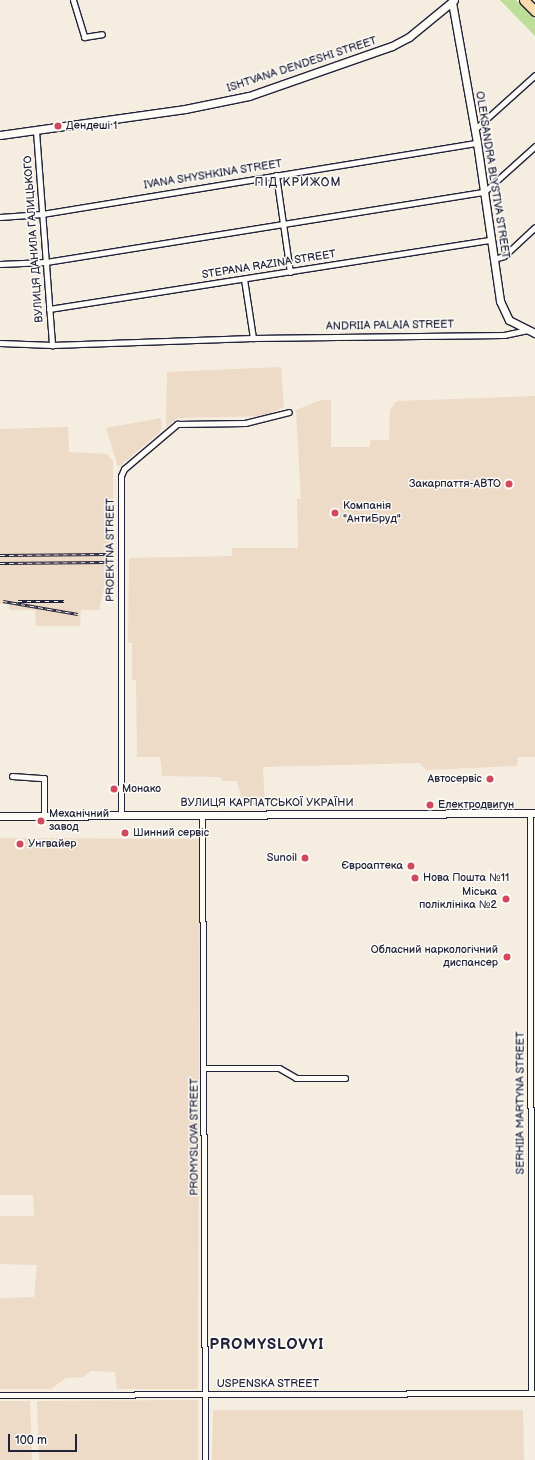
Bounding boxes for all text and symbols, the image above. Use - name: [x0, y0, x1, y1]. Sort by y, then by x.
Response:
- street label: ISHTVANA DENDESHI STREET: [225, 34, 379, 96]
- street label: OLEKSANDRA BLYSTIVA STREET: [472, 90, 512, 260]
- place label: Дендеші 1: [66, 119, 117, 133]
- marker: Дендеші 1: [53, 121, 63, 131]
- street label: ВУЛИЦЯ ДАНИЛА ГАЛИЦЬКОГО: [22, 155, 46, 323]
- street label: IVANA SHYSHKINA STREET: [143, 158, 283, 192]
- district label: ПІД КРИЖОМ: [254, 176, 342, 190]
- street label: STEPANA RAZINA STREET: [201, 248, 337, 282]
- street label: ANDRIIA PALAIA STREET: [326, 318, 454, 334]
- place label: Закарпаття-АВТО: [409, 477, 501, 491]
- marker: Закарпаття-АВТО: [504, 479, 514, 489]
- street label: PROEKTNA STREET: [104, 498, 118, 602]
- place label: Компанія "АнтиБруд": [343, 500, 401, 526]
- marker: Компанія "АнтиБруд": [330, 508, 340, 518]
- place label: Автосервiс: [427, 772, 482, 786]
- marker: Автосервiс: [485, 774, 495, 784]
- place label: Монако: [122, 782, 161, 796]
- marker: Монако: [109, 784, 119, 794]
- street label: ВУЛИЦЯ КАРПАТСЬКОЇ УКРАЇНИ: [180, 796, 354, 810]
- place label: Електродвигун: [438, 798, 514, 812]
- marker: Електродвигун: [425, 800, 435, 810]
- place label: Механічний завод: [49, 808, 109, 834]
- marker: Механічний завод: [36, 816, 46, 826]
- place label: Шинний сервіс: [133, 826, 209, 840]
- marker: Шинний сервіс: [120, 828, 130, 838]
- place label: Унгвайер: [28, 837, 77, 851]
- marker: Унгвайер: [15, 839, 25, 849]
- place label: Sunoil: [267, 851, 297, 865]
- marker: Sunoil: [300, 853, 310, 863]
- place label: Євроаптека: [341, 859, 403, 873]
- marker: Євроаптека: [406, 861, 416, 871]
- place label: Нова Пошта №11: [423, 871, 509, 885]
- marker: Нова Пошта №11: [410, 873, 420, 883]
- place label: Міська поліклініка №2: [419, 886, 497, 912]
- marker: Міська поліклініка №2: [500, 893, 512, 905]
- place label: Обласний наркологічний диспансер: [371, 944, 498, 970]
- marker: Обласний наркологічний диспансер: [501, 951, 513, 963]
- street label: SERHIIA MARTYNA STREET: [514, 1031, 528, 1175]
- street label: PROMYSLOVA STREET: [188, 1078, 202, 1196]
- district label: PROMYSLOVYI: [210, 1336, 324, 1354]
- street label: USPENSKA STREET: [217, 1377, 319, 1391]
- scale bar: [10, 1426, 79, 1452]
- text: 100 m: [15, 1433, 47, 1448]

